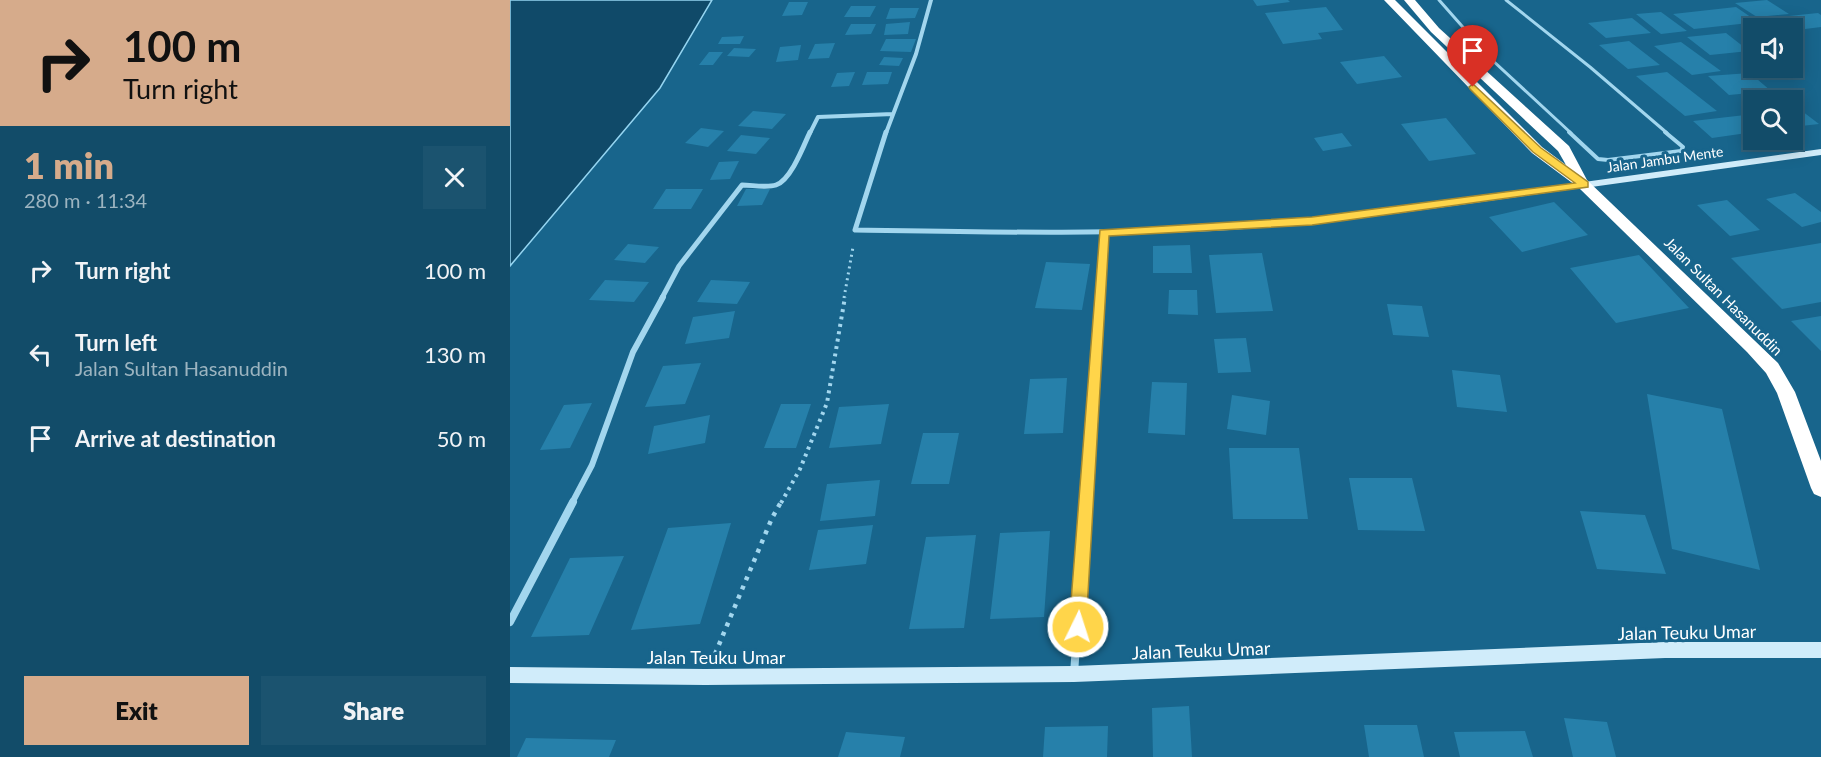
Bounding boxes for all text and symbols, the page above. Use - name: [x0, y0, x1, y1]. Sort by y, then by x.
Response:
- map controls: [1743, 18, 1803, 150]
- button: sound: [1743, 18, 1803, 78]
- text: 100 m: [123, 21, 241, 71]
- icon: right: [24, 24, 102, 102]
- pin: [1447, 25, 1498, 87]
- icon: arrive: [1456, 34, 1489, 67]
- text: Turn right: [123, 72, 238, 105]
- button: search: [1743, 90, 1803, 150]
- street label: Jalan Jambu Mente: [1606, 142, 1724, 176]
- text: 1 min: [24, 143, 114, 187]
- button: close: [423, 146, 486, 209]
- text: 280 m · 11:34: [24, 188, 147, 212]
- street label: Jalan Sultan Hasanuddin: [1661, 233, 1787, 359]
- icon: right: [24, 254, 57, 287]
- text: Turn right: [75, 257, 170, 284]
- text: 100 m: [424, 257, 486, 284]
- text: Turn left: [75, 329, 157, 356]
- icon: left: [24, 338, 57, 371]
- text: 130 m: [424, 341, 486, 368]
- text: Jalan Sultan Hasanuddin: [75, 356, 288, 380]
- icon: arrive: [24, 422, 57, 455]
- text: Arrive at destination: [75, 425, 276, 452]
- text: 50 m: [437, 425, 486, 452]
- position arrow: [1046, 595, 1110, 659]
- street label: Jalan Teuku Umar: [1618, 620, 1757, 644]
- street label: Jalan Teuku Umar: [1131, 637, 1271, 663]
- street label: Jalan Teuku Umar: [647, 646, 786, 668]
- button: Exit: [24, 676, 249, 745]
- button: Share: [261, 676, 486, 745]

